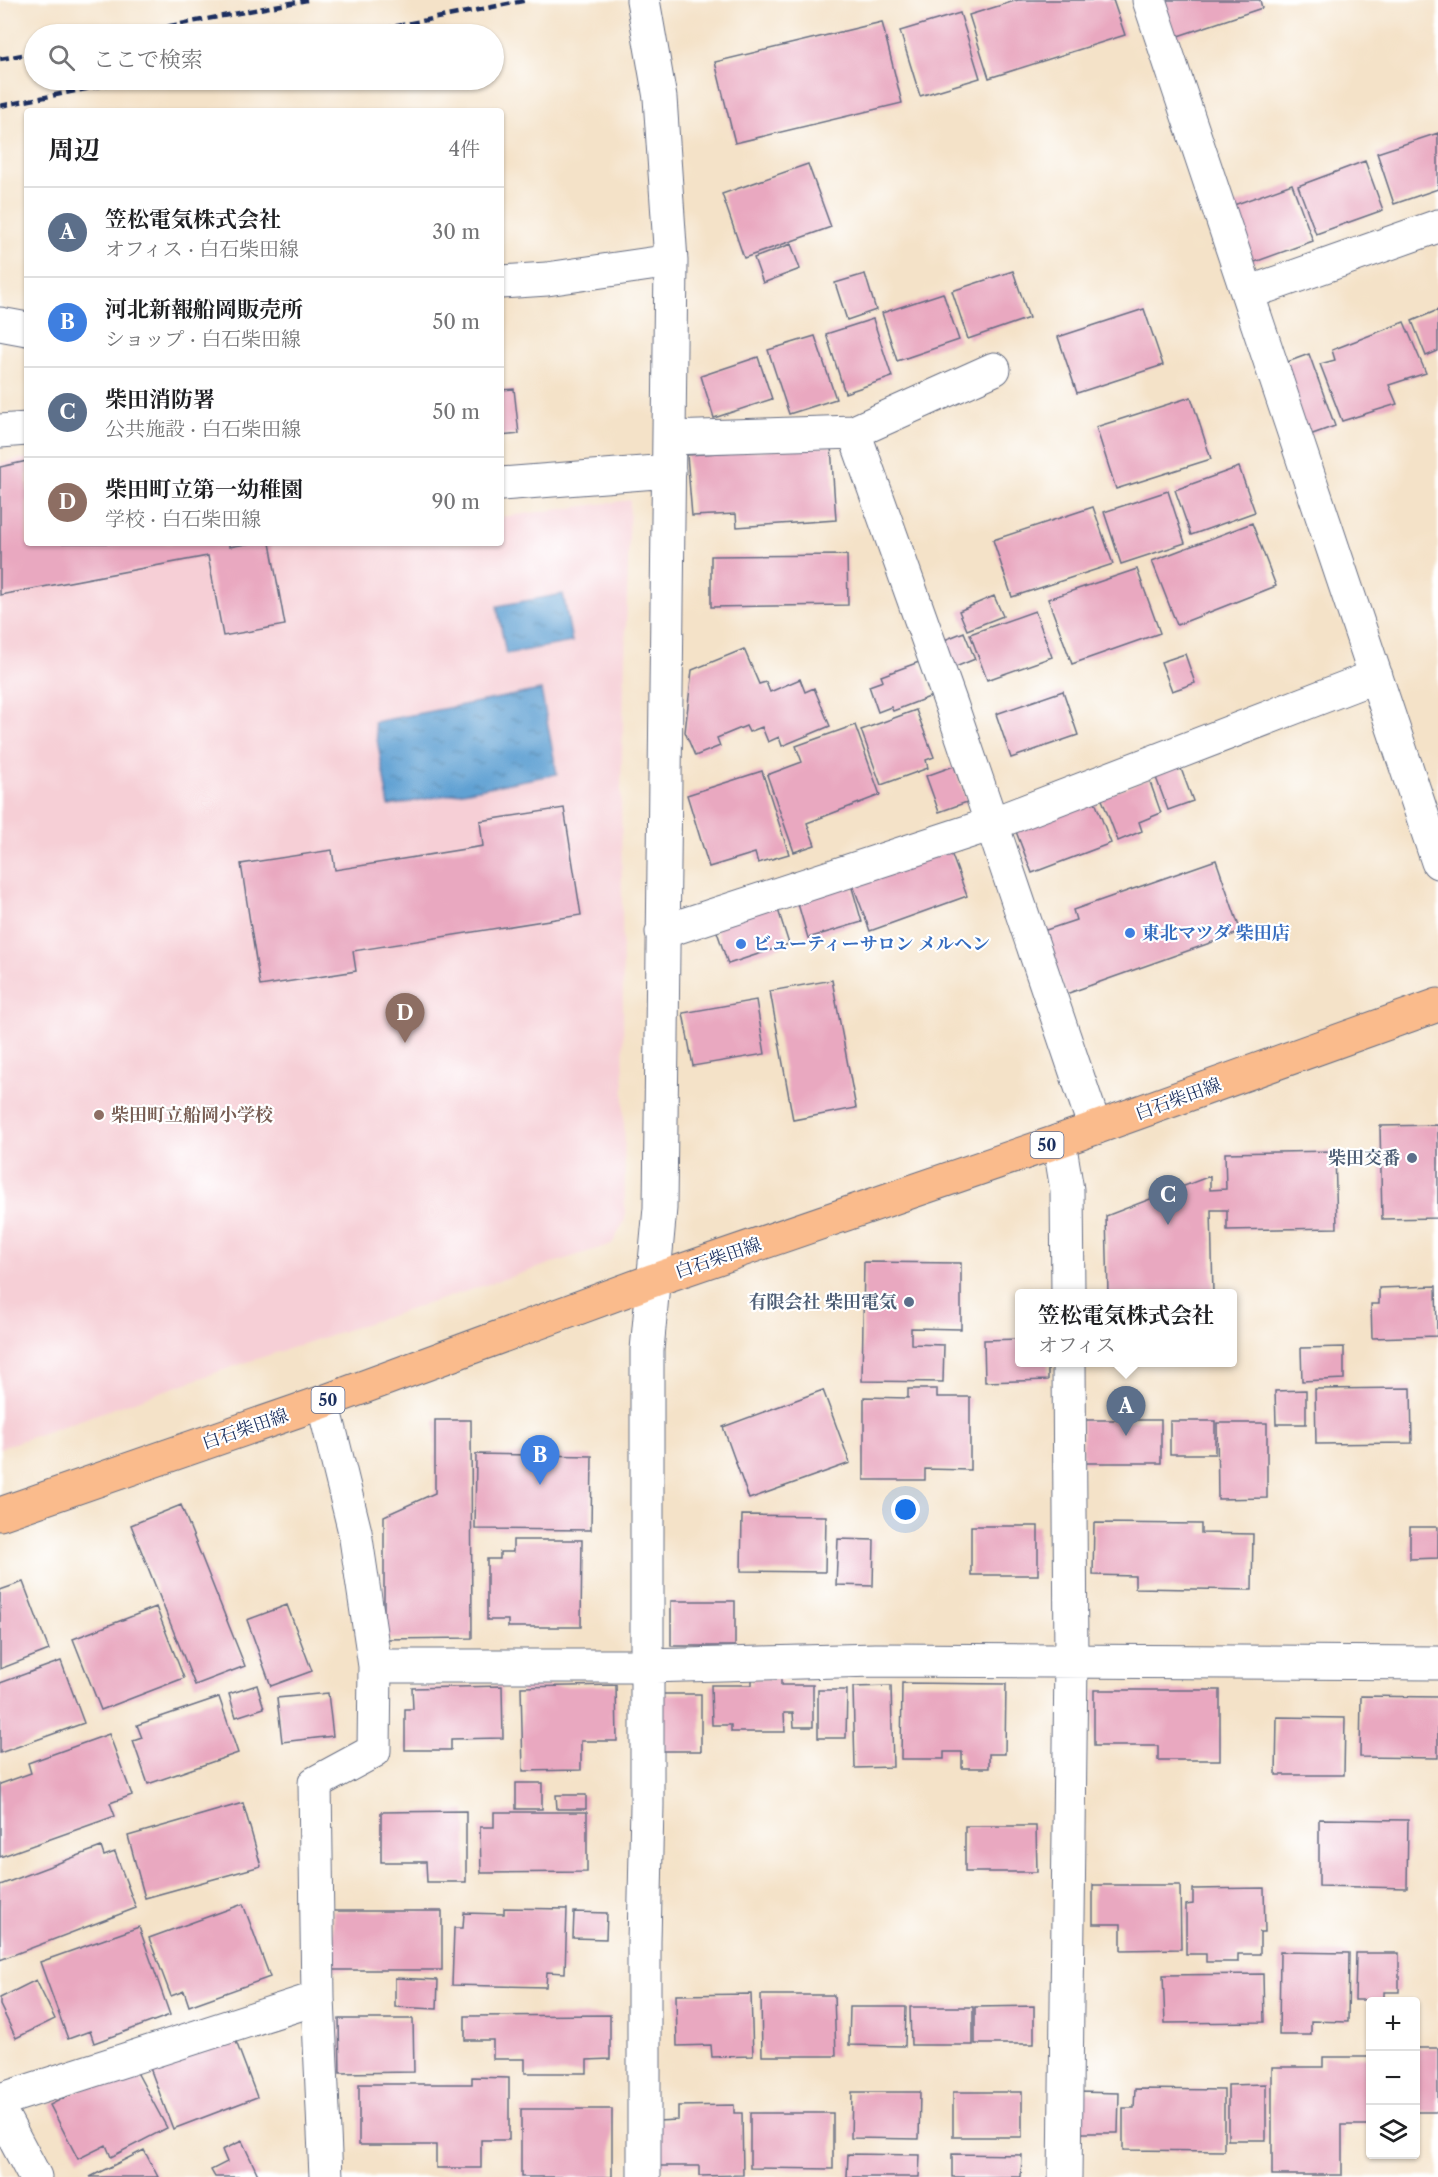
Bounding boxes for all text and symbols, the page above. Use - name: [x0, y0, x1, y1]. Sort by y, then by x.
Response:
- search box: [24, 24, 504, 90]
- icon: search: [45, 41, 78, 74]
- text: ここで検索: [93, 46, 203, 73]
- text: 周辺: [48, 134, 100, 166]
- text: 4件: [448, 137, 480, 161]
- text: 笠松電気株式会社: [105, 206, 281, 233]
- text: A: [60, 220, 75, 244]
- text: 30 m: [432, 220, 480, 244]
- text: オフィス · 白石柴田線: [105, 237, 299, 261]
- text: 河北新報船岡販売所: [105, 296, 303, 323]
- text: B: [60, 310, 75, 334]
- text: 50 m: [433, 310, 480, 334]
- text: ショップ · 白石柴田線: [105, 327, 301, 351]
- text: 柴田消防署: [105, 386, 215, 413]
- text: C: [59, 400, 76, 424]
- text: 50 m: [433, 400, 480, 424]
- text: 公共施設 · 白石柴田線: [105, 417, 301, 441]
- text: 柴田町立第一幼稚園: [105, 476, 303, 503]
- text: D: [59, 490, 76, 514]
- text: 90 m: [432, 490, 480, 514]
- text: 学校 · 白石柴田線: [105, 507, 261, 531]
- place label: 東北マツダ 柴田店: [1142, 922, 1290, 944]
- marker: 東北マツダ 柴田店: [1123, 926, 1137, 940]
- place label: ビューティーサロン メルヘン: [753, 933, 990, 955]
- marker: ビューティーサロン メルヘン: [734, 937, 748, 951]
- pin: D: [386, 994, 424, 1043]
- street label: 白石柴田線: [1132, 1073, 1224, 1125]
- place label: 柴田町立船岡小学校: [111, 1104, 273, 1126]
- marker: 柴田町立船岡小学校: [92, 1108, 106, 1122]
- road number: 50: [1030, 1132, 1064, 1158]
- place label: 柴田交番: [1328, 1147, 1400, 1169]
- marker: 柴田交番: [1405, 1151, 1419, 1165]
- pin: C: [1148, 1176, 1188, 1225]
- street label: 白石柴田線: [672, 1233, 764, 1283]
- popup: [1015, 1289, 1237, 1367]
- place label: 有限会社 柴田電気: [748, 1291, 897, 1313]
- marker: 有限会社 柴田電気: [902, 1295, 916, 1309]
- text: 笠松電気株式会社: [1038, 1302, 1214, 1329]
- text: オフィス: [1038, 1333, 1116, 1357]
- pin: A: [1106, 1386, 1146, 1436]
- road number: 50: [312, 1387, 344, 1413]
- street label: 白石柴田線: [199, 1404, 291, 1454]
- pin: B: [520, 1436, 560, 1485]
- your location: [891, 1495, 920, 1524]
- map controls: [1366, 1997, 1420, 2159]
- button: +: [1366, 1997, 1420, 2051]
- button: −: [1366, 2051, 1420, 2105]
- button: layers: [1366, 2105, 1420, 2159]

